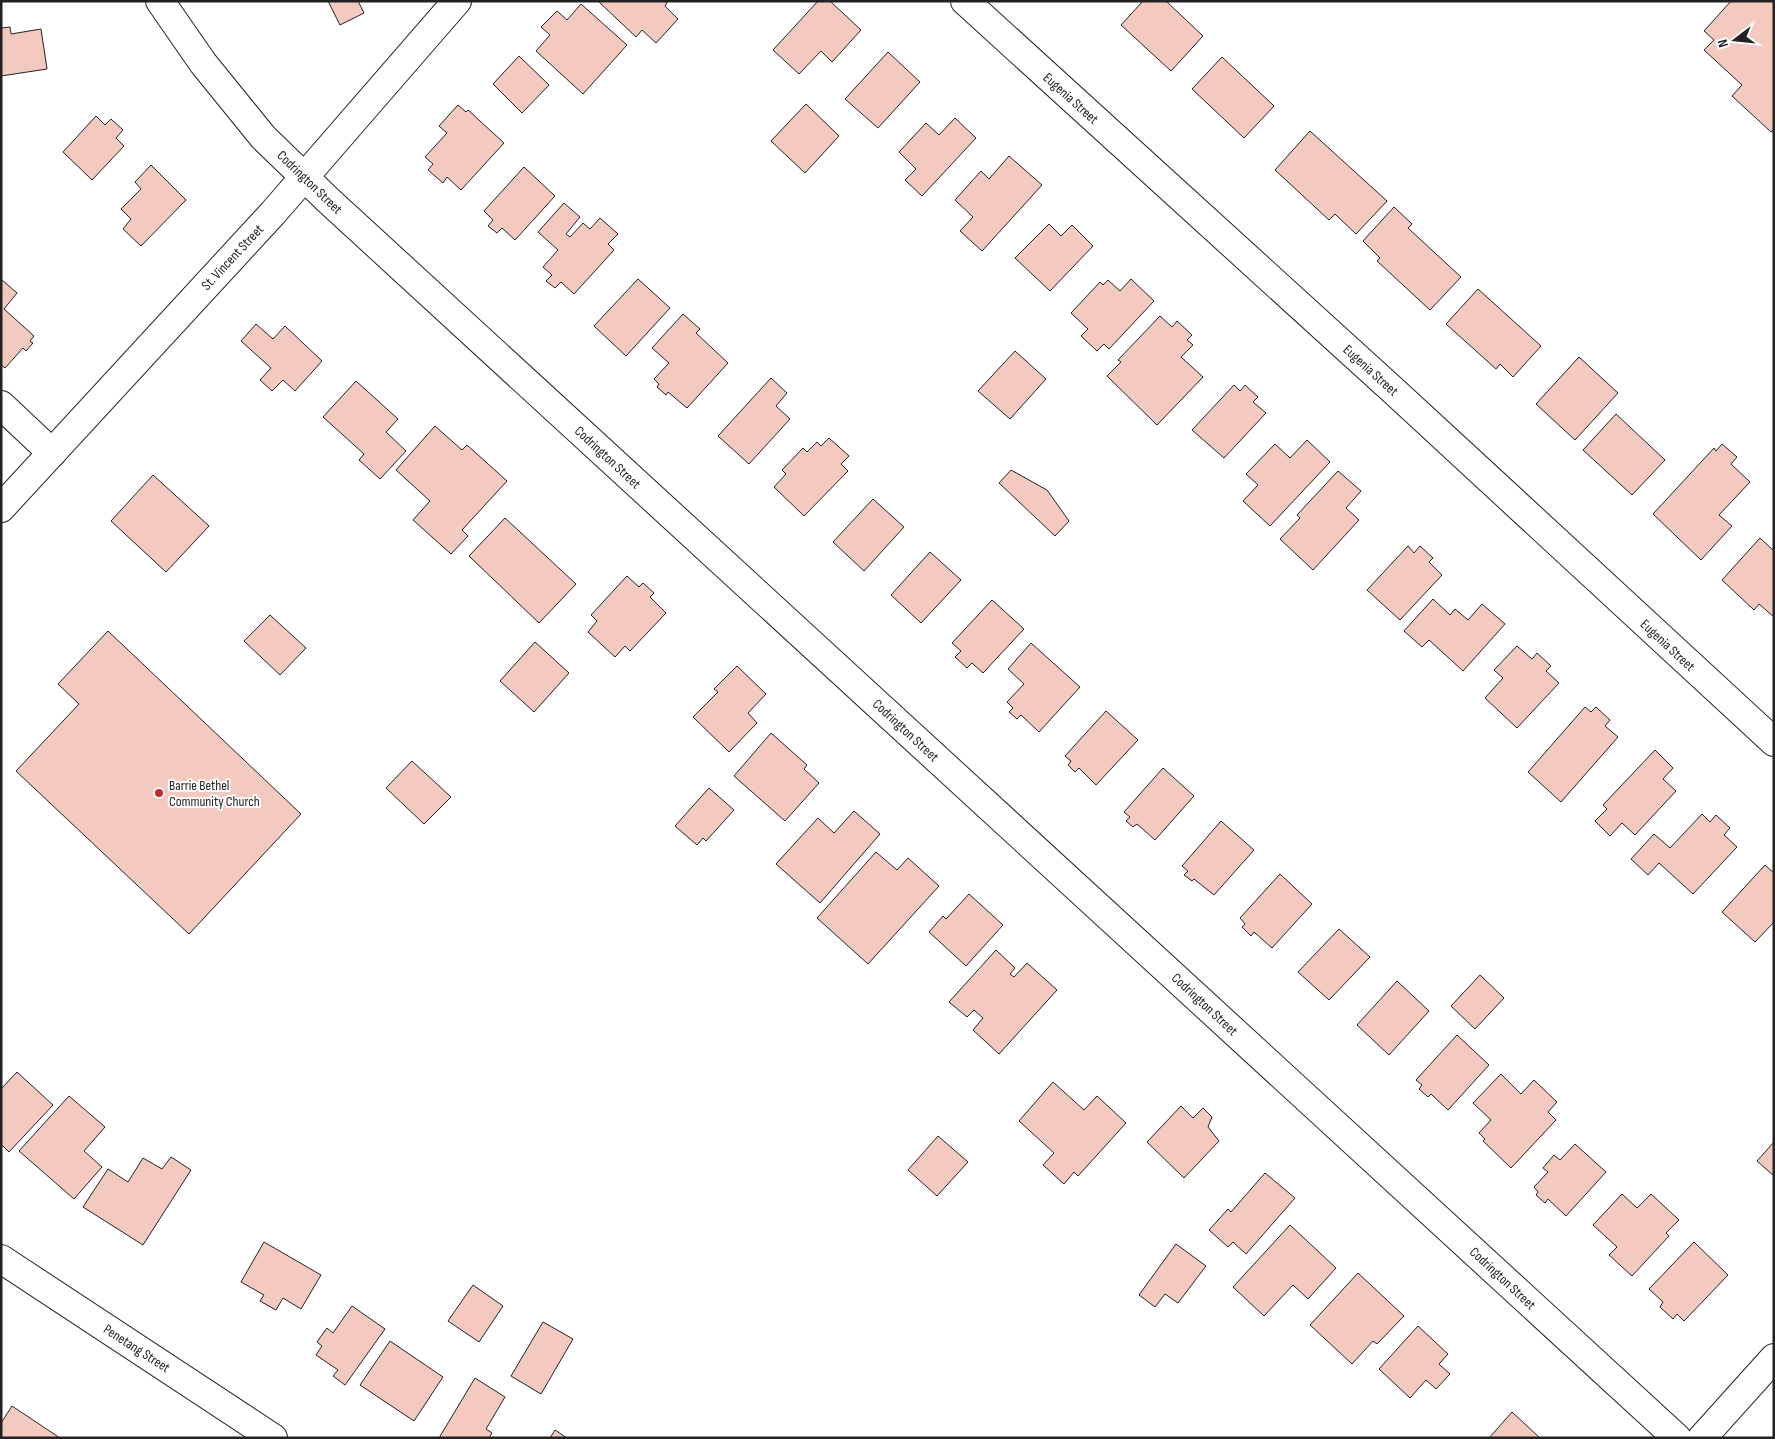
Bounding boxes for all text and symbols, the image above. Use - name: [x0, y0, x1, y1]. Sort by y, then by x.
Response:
- north arrow: [1710, 15, 1760, 65]
- text: N: [1714, 38, 1732, 49]
- street label: Eugenia Street: [1040, 69, 1102, 128]
- street label: Codrington Street: [273, 147, 346, 218]
- street label: St. Vincent Street: [198, 221, 267, 294]
- street label: Eugenia Street: [1340, 341, 1402, 400]
- street label: Codrington Street: [571, 422, 644, 492]
- street label: Eugenia Street: [1637, 616, 1699, 675]
- street label: Codrington Street: [869, 695, 942, 765]
- place label: Barrie Bethel Community Church: [169, 777, 260, 810]
- marker: Barrie Bethel Community Church: [153, 787, 165, 799]
- street label: Codrington Street: [1168, 969, 1241, 1039]
- street label: Codrington Street: [1466, 1243, 1539, 1313]
- street label: Penetang Street: [100, 1321, 173, 1376]

